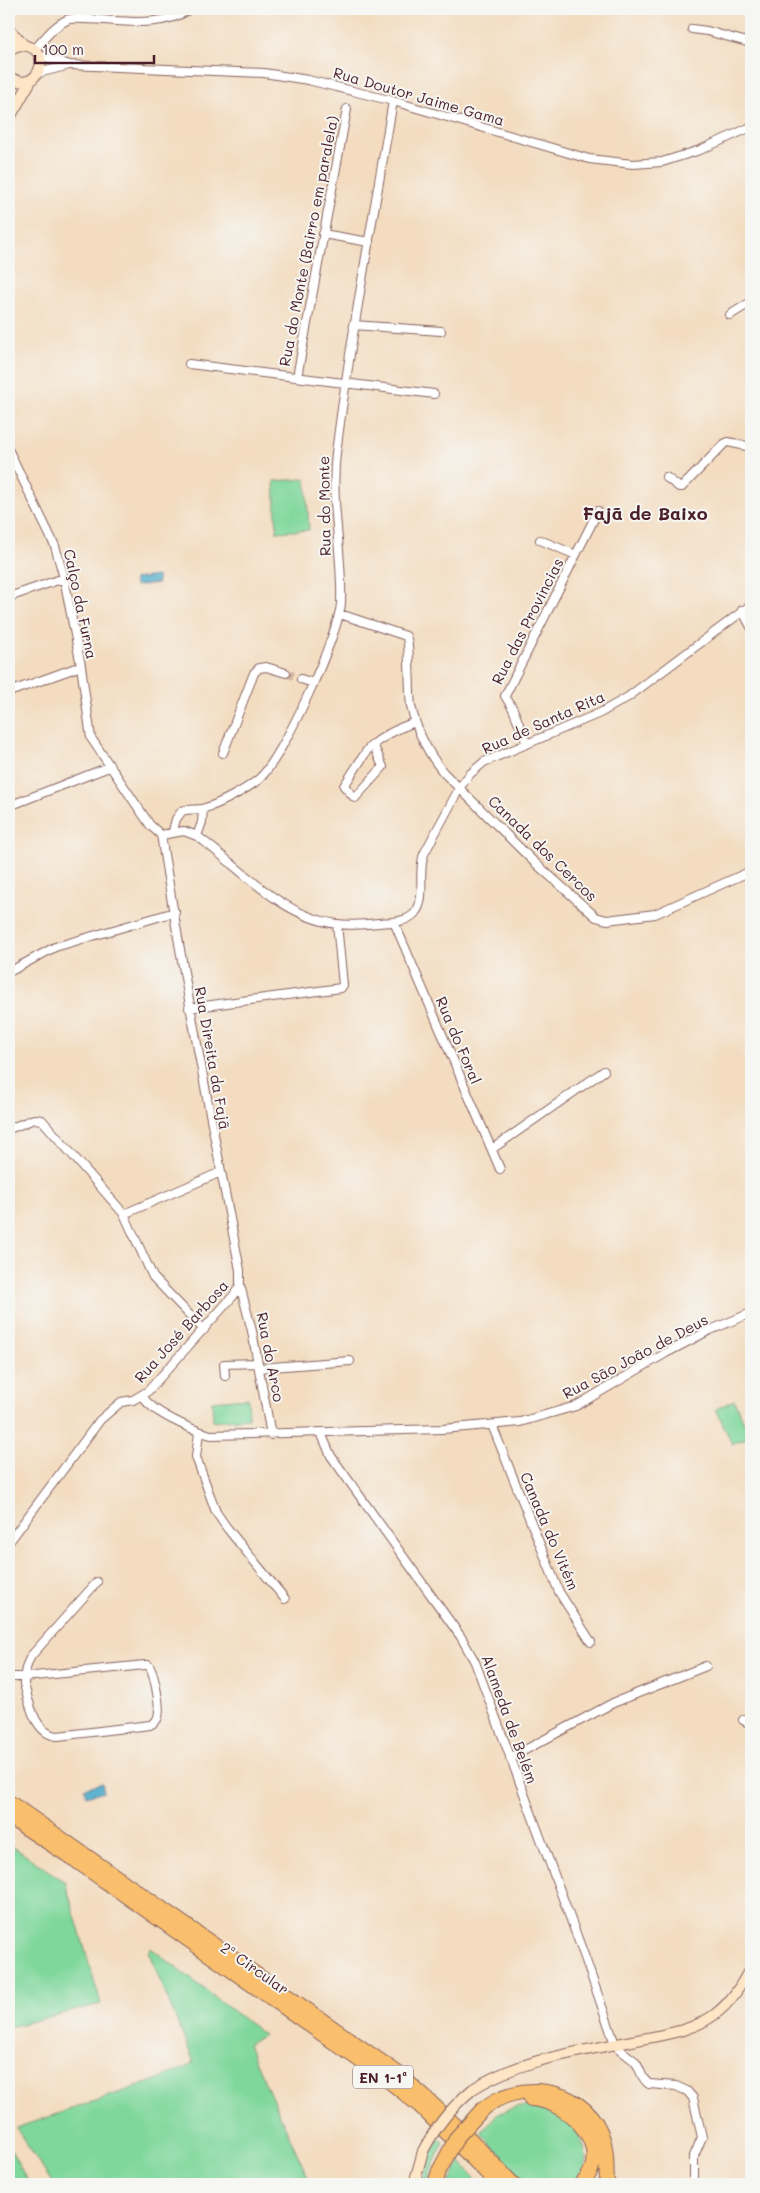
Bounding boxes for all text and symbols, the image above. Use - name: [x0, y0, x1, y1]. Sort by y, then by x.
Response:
- scale bar: [35, 32, 154, 64]
- text: 100 m: [42, 39, 84, 59]
- street label: Rua Doutor Jaime Gama: [331, 62, 507, 130]
- street label: Rua do Monte (Bairro em paralela): [274, 114, 342, 368]
- street label: Rua do Monte: [313, 456, 335, 556]
- district label: Fajã de Baixo: [582, 501, 708, 525]
- street label: Calço da Furna: [60, 547, 102, 661]
- street label: Rua das Provincias: [486, 554, 568, 688]
- street label: Rua de Santa Rita: [478, 686, 608, 758]
- street label: Canada dos Cercos: [484, 791, 602, 905]
- street label: Rua Direita da Fajã: [191, 985, 235, 1131]
- street label: Rua do Foral: [432, 993, 486, 1087]
- street label: Rua José Barbosa: [129, 1275, 233, 1387]
- street label: Rua São João de Deus: [559, 1309, 711, 1403]
- street label: Rua do Arco: [253, 1311, 289, 1404]
- street label: Canada do Vitém: [516, 1469, 584, 1593]
- street label: Alameda de Belém: [477, 1652, 543, 1786]
- street label: 2ª Circular: [217, 1937, 293, 1999]
- road number: EN 1-1ª: [353, 2066, 413, 2088]

